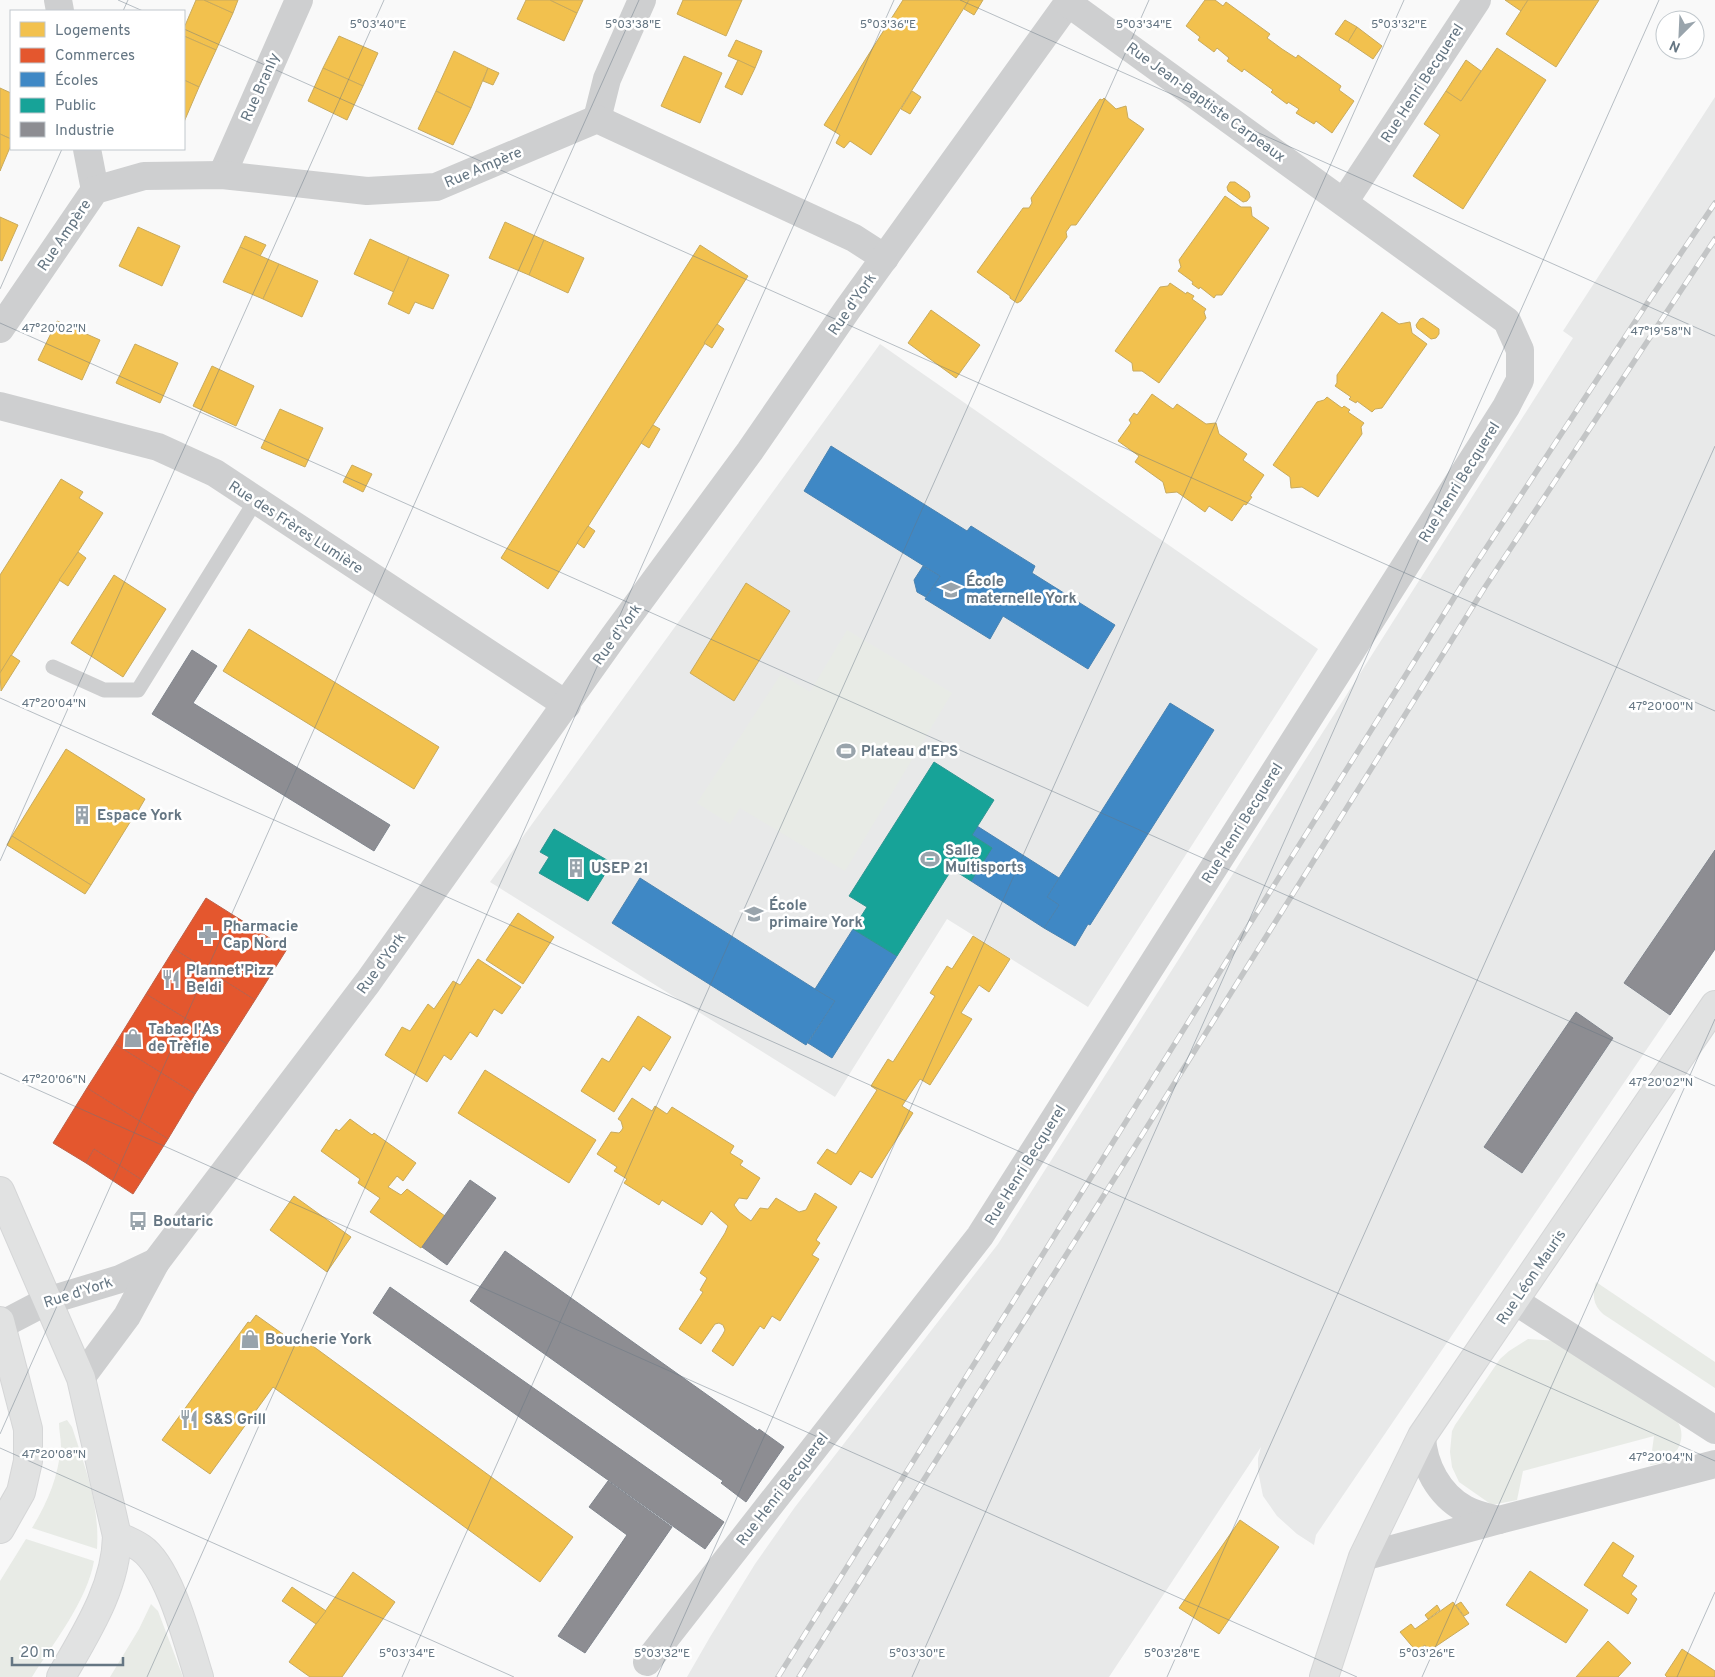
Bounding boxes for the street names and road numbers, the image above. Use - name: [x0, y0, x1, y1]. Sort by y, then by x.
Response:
- street label: Rue Henri Becquerel: [1378, 21, 1469, 147]
- street label: Rue Jean-Baptiste Carpeaux: [1122, 39, 1289, 168]
- street label: Rue Branly: [238, 50, 285, 125]
- street label: Rue Ampère: [442, 144, 525, 193]
- street label: Rue Ampère: [34, 196, 96, 275]
- street label: Rue d'York: [825, 270, 882, 340]
- street label: Rue Henri Becquerel: [1415, 419, 1505, 547]
- street label: Rue des Frères Lumière: [224, 478, 366, 579]
- street label: Rue d'York: [589, 600, 647, 669]
- street label: Rue Henri Becquerel: [1198, 760, 1288, 888]
- street label: Rue d'York: [353, 929, 411, 998]
- street label: Rue Henri Becquerel: [981, 1102, 1071, 1230]
- street label: Rue Léon Mauris: [1493, 1226, 1571, 1329]
- street label: Rue d'York: [41, 1273, 115, 1314]
- street label: Rue Henri Becquerel: [733, 1429, 833, 1550]

